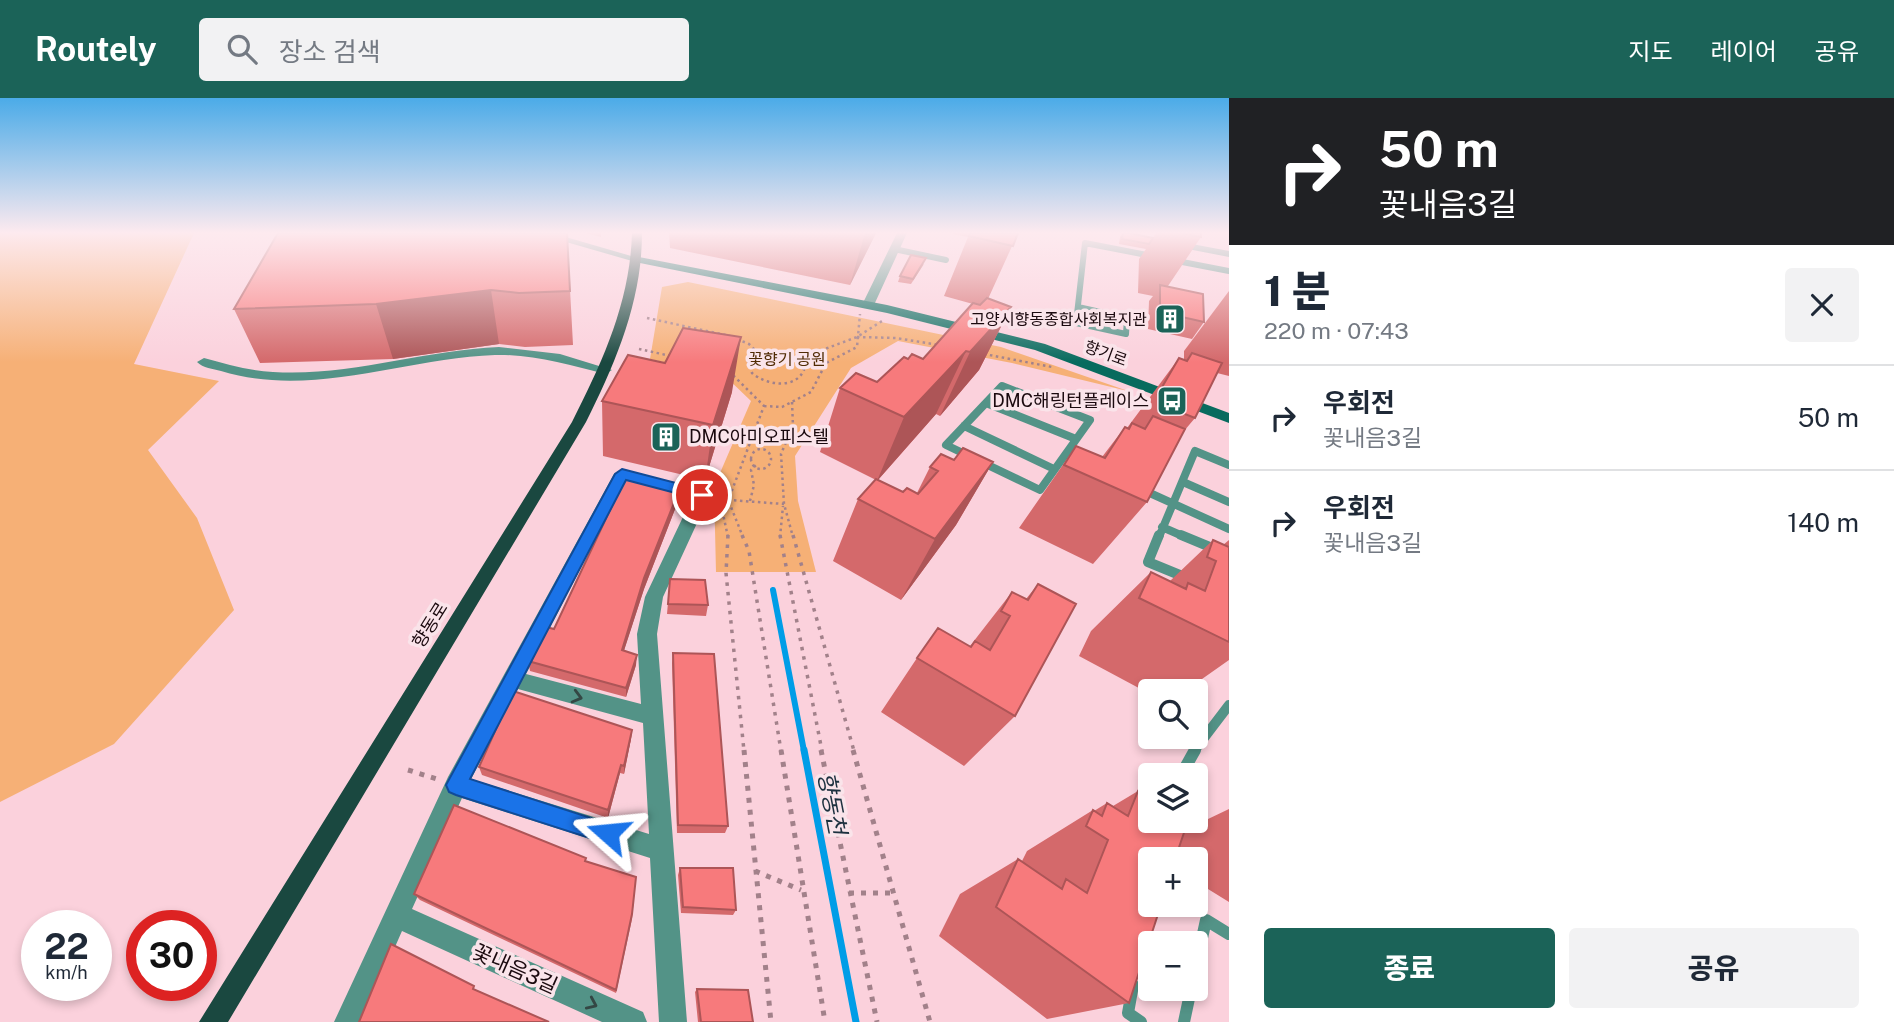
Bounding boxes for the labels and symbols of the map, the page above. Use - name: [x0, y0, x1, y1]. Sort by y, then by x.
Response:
- building icon: 고양시향동종합사회복지관: [1153, 302, 1187, 336]
- place label: 고양시향동종합사회복지관: [970, 310, 1147, 329]
- street label: 향기로: [1082, 337, 1130, 370]
- park label: 꽃향기 공원: [748, 350, 826, 369]
- bus stop icon: DMC해링턴플레이스: [1155, 384, 1189, 418]
- place label: DMC해링턴플레이스: [992, 390, 1149, 411]
- building icon: DMC아미오피스텔: [649, 420, 683, 454]
- place label: DMC아미오피스텔: [689, 426, 829, 447]
- pin: [672, 465, 732, 525]
- street label: 향동로: [408, 598, 452, 651]
- one-way arrow: [571, 688, 583, 703]
- water label: 향동천: [813, 769, 852, 839]
- position arrow: [571, 796, 645, 870]
- speed limit sign: 30: [126, 910, 217, 1001]
- street label: 꽃내음3길: [469, 939, 562, 998]
- one-way arrow: [585, 996, 598, 1010]

